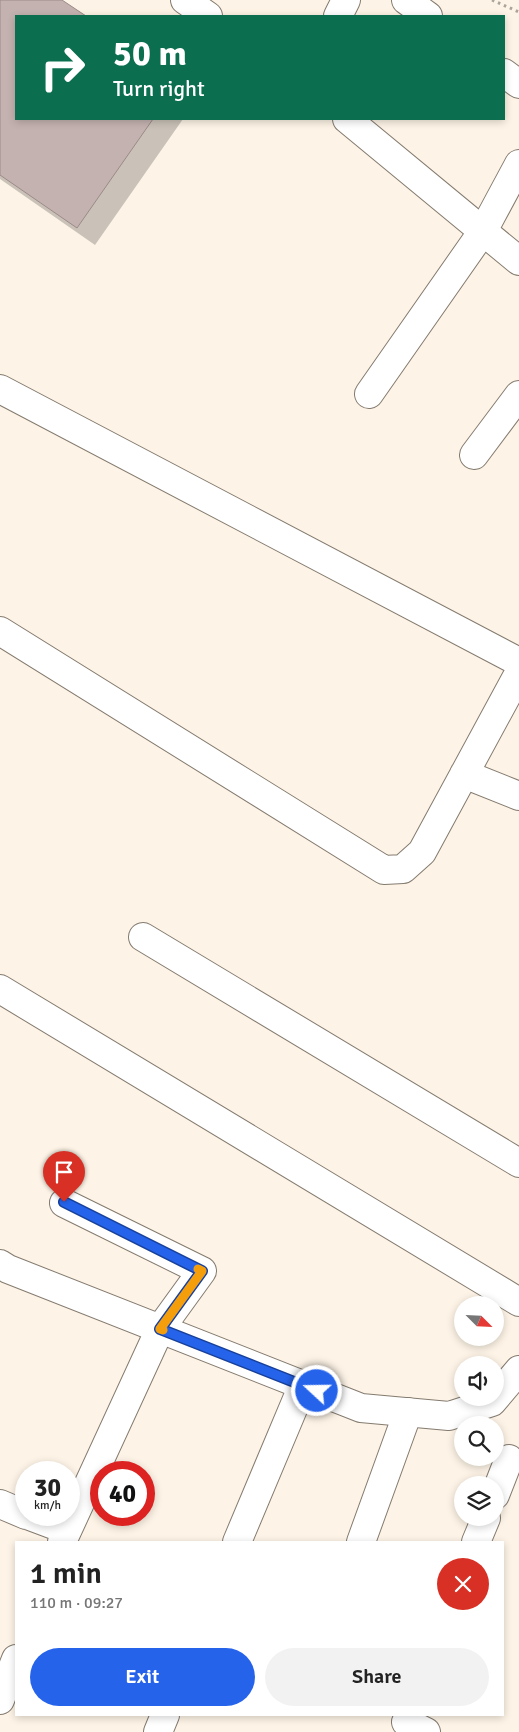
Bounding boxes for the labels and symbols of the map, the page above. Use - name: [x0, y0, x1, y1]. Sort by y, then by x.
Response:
- pin: [43, 1151, 85, 1202]
- north arrow: [454, 1296, 504, 1346]
- position arrow: [290, 1364, 342, 1416]
- speed limit sign: 40: [90, 1461, 155, 1526]

